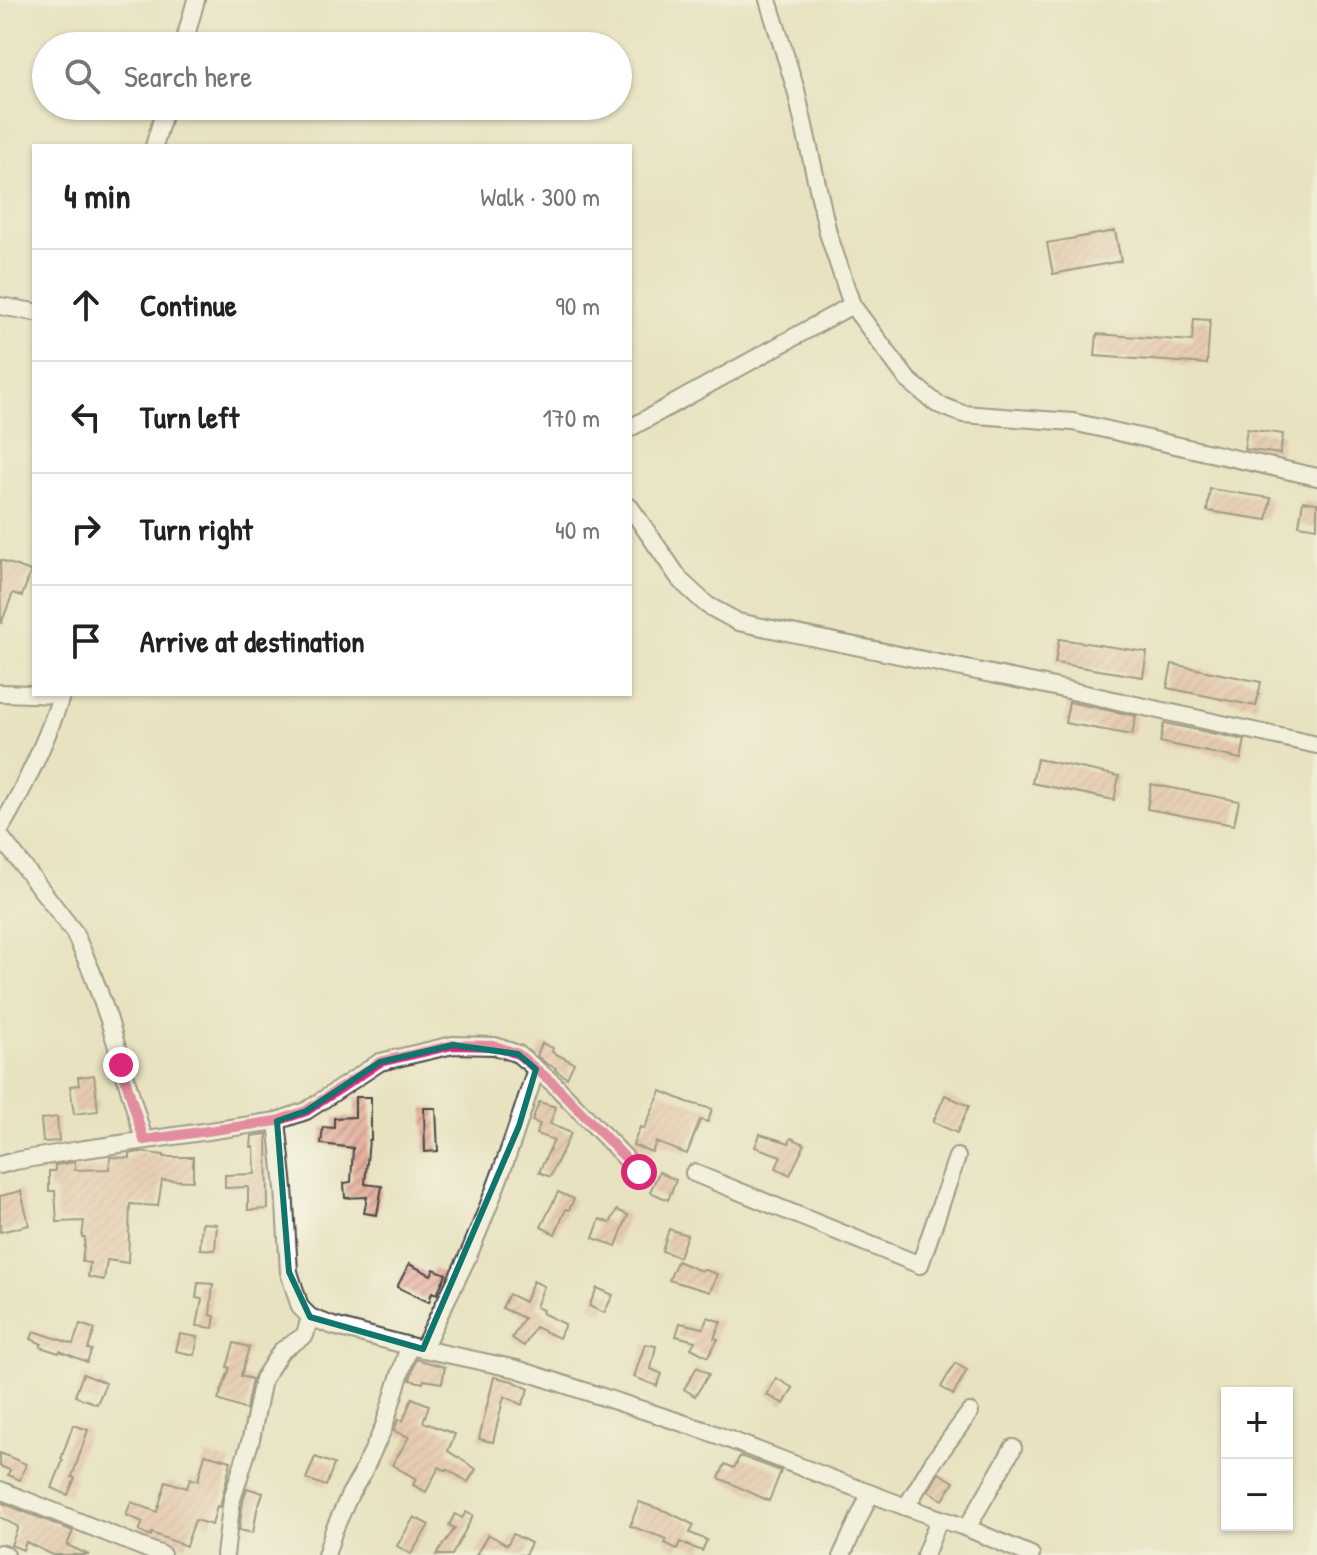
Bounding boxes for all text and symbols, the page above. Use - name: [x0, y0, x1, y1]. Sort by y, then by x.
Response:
- search box: [32, 32, 632, 120]
- icon: search: [60, 54, 104, 98]
- text: Search here: [124, 56, 252, 96]
- text: 4 min: [64, 173, 131, 219]
- text: Walk · 300 m: [480, 179, 600, 214]
- icon: ahead: [64, 283, 108, 327]
- text: Continue: [140, 285, 237, 325]
- text: 90 m: [555, 288, 600, 323]
- icon: left: [64, 395, 108, 439]
- text: Turn left: [140, 397, 239, 437]
- text: 170 m: [542, 400, 600, 435]
- icon: right: [64, 507, 108, 551]
- text: Turn right: [140, 509, 253, 549]
- text: 40 m: [555, 512, 600, 547]
- icon: arrive: [64, 619, 108, 663]
- text: Arrive at destination: [140, 621, 365, 661]
- route end: [103, 1047, 139, 1083]
- route start: [621, 1154, 657, 1190]
- map controls: [1221, 1387, 1293, 1531]
- button: +: [1221, 1387, 1293, 1459]
- button: −: [1221, 1459, 1293, 1531]

